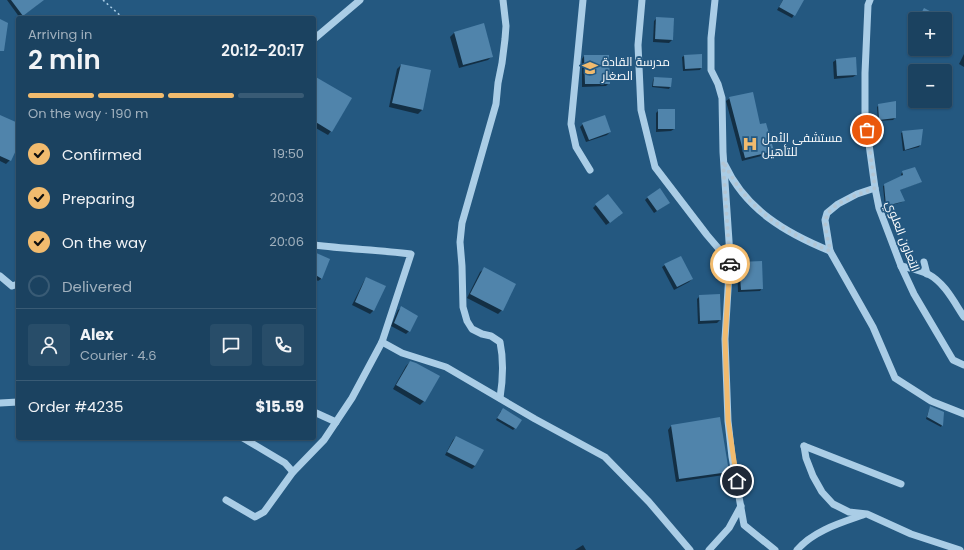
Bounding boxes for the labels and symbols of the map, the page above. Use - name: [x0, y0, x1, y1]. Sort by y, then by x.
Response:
- place label: مدرسة القادة الصغار: [601, 53, 670, 84]
- school or university icon: مدرسة القادة الصغار: [581, 59, 599, 77]
- pin: [850, 113, 884, 147]
- place label: مستشفى الأمل للتأهيل: [762, 129, 842, 160]
- hospital icon: مستشفى الأمل للتأهيل: [741, 135, 759, 153]
- street label: التعاون العلوي: [880, 198, 924, 275]
- courier: [710, 244, 750, 284]
- pin: [720, 464, 754, 498]

